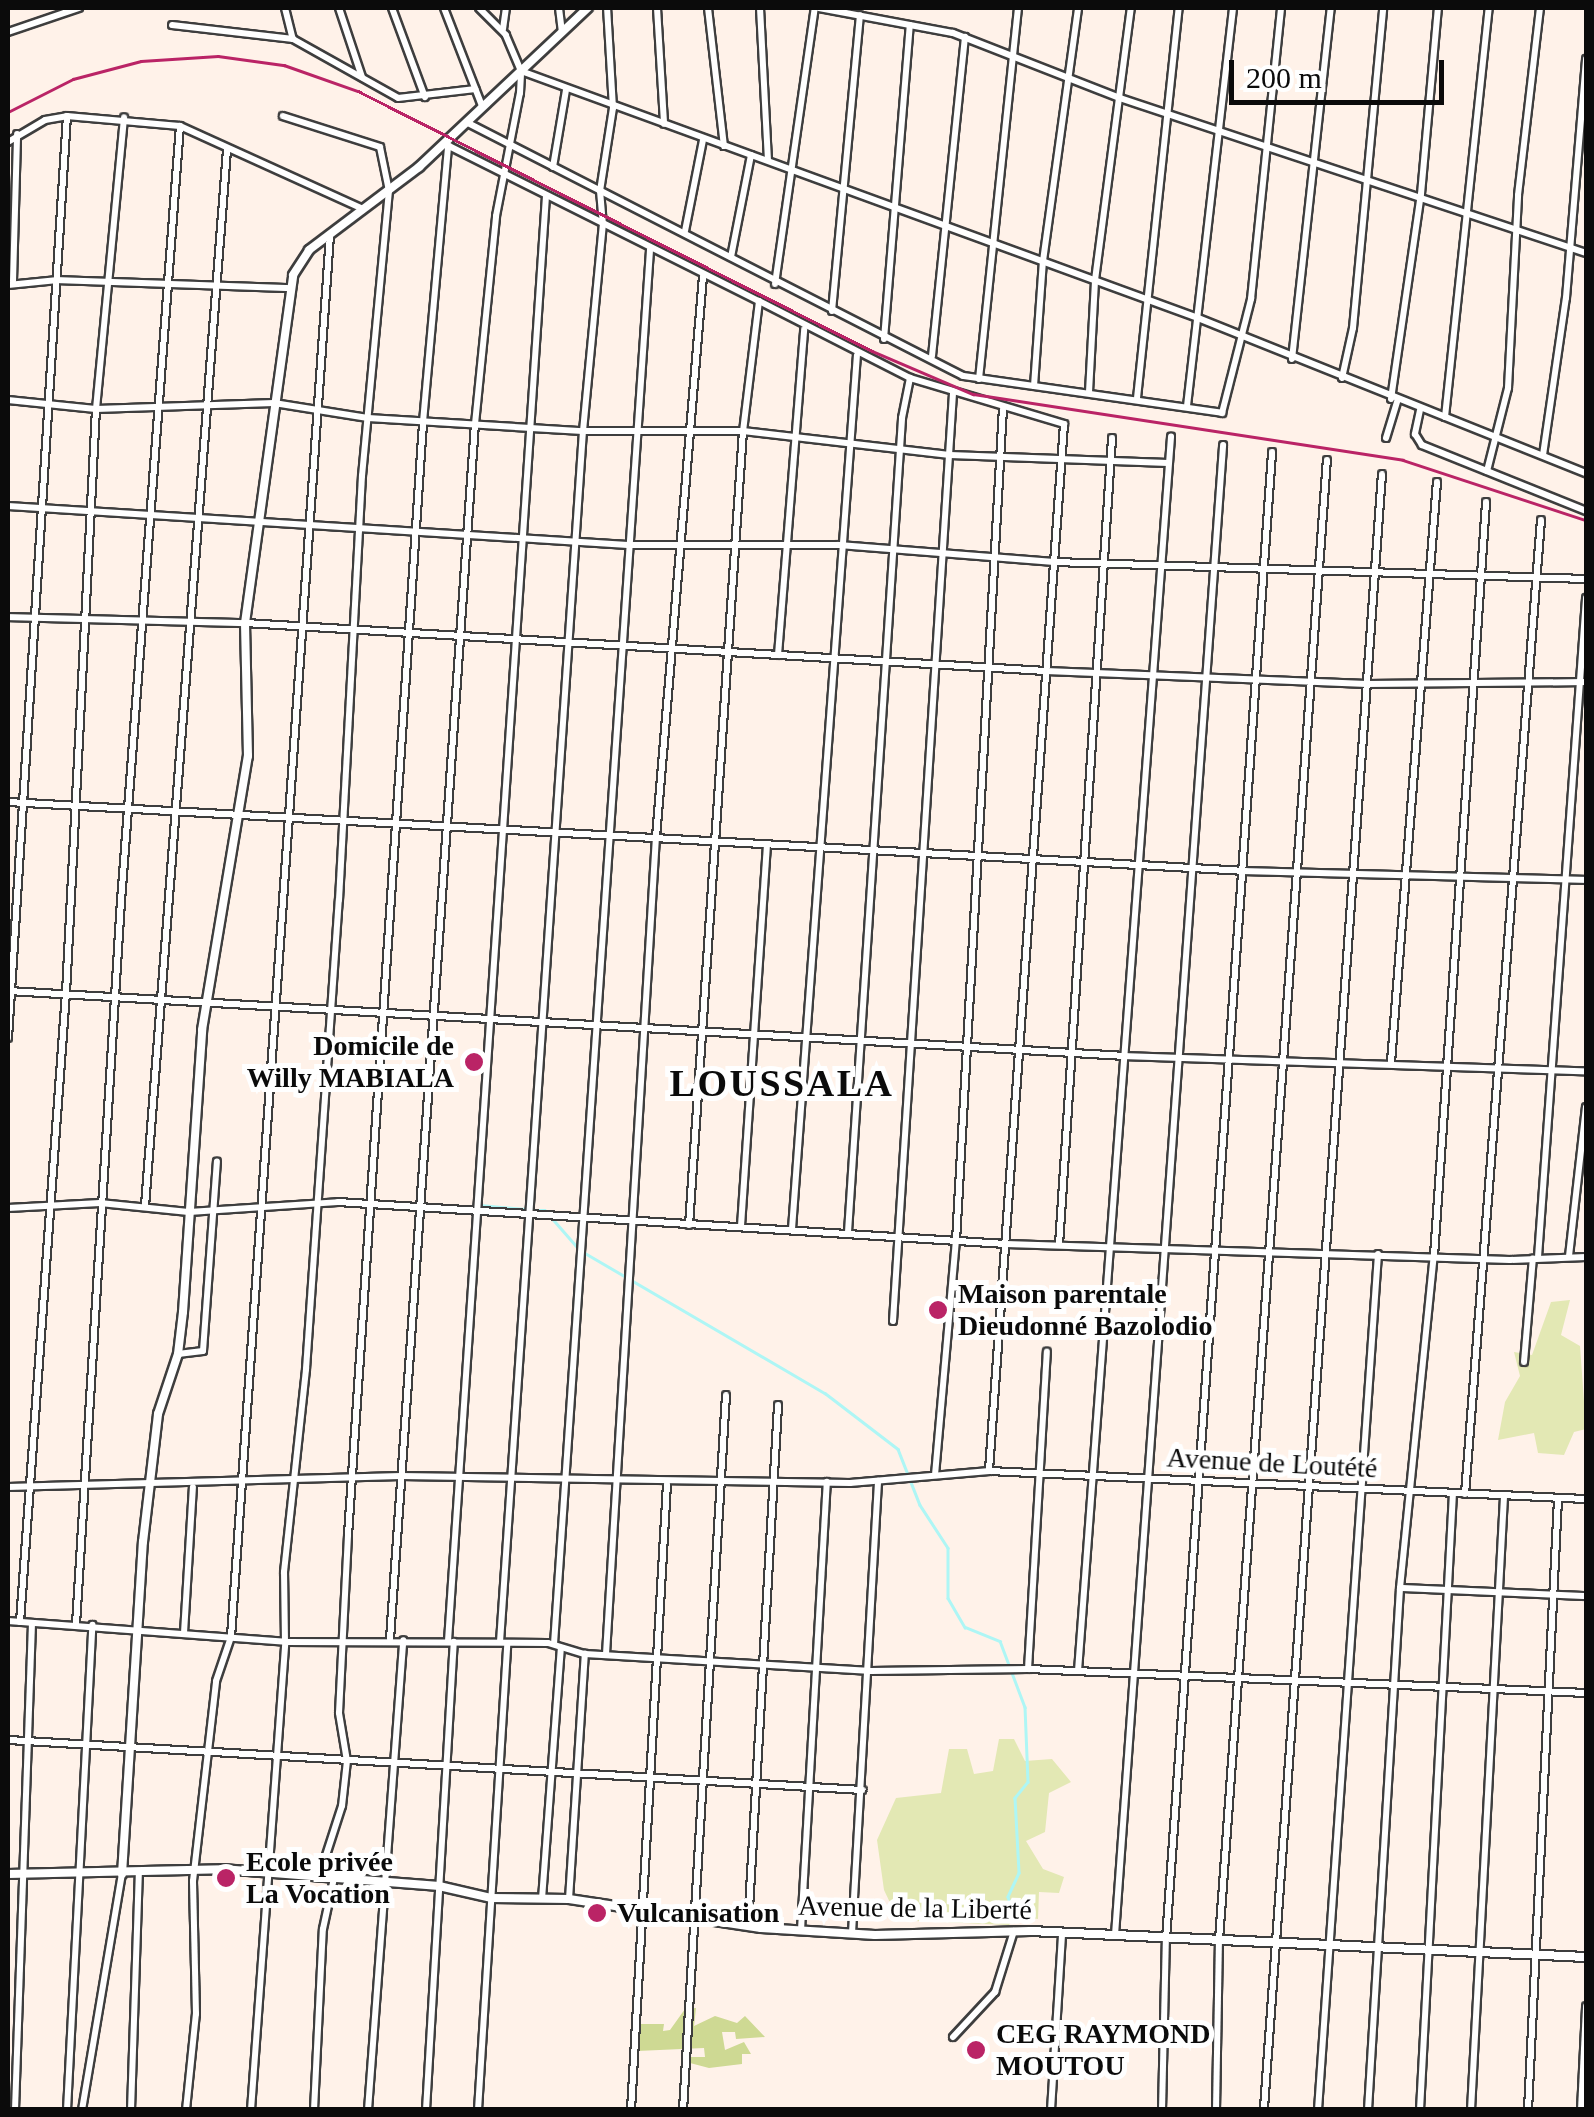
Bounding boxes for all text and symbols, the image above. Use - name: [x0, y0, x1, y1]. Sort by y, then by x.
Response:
- scale bar: [1234, 40, 1449, 102]
- text: 200 m: [1246, 61, 1322, 94]
- place label: Domicile de Willy MABIALA: [247, 1029, 454, 1095]
- marker: Domicile de Willy MABIALA: [463, 1051, 485, 1073]
- district label: LOUSSALA: [670, 1061, 894, 1107]
- place label: Maison parentale Dieudonné Bazolodio: [958, 1277, 1212, 1343]
- marker: Maison parentale Dieudonné Bazolodio: [927, 1299, 949, 1321]
- street label: Avenue de Loutété: [1166, 1441, 1378, 1485]
- place label: Ecole privée La Vocation: [246, 1845, 393, 1911]
- marker: Ecole privée La Vocation: [215, 1867, 237, 1889]
- street label: Avenue de la Liberté: [798, 1889, 1032, 1927]
- place label: Vulcanisation: [617, 1896, 779, 1930]
- marker: Vulcanisation: [586, 1902, 608, 1924]
- place label: CEG RAYMOND MOUTOU: [996, 2017, 1210, 2083]
- marker: CEG RAYMOND MOUTOU: [965, 2039, 987, 2061]

